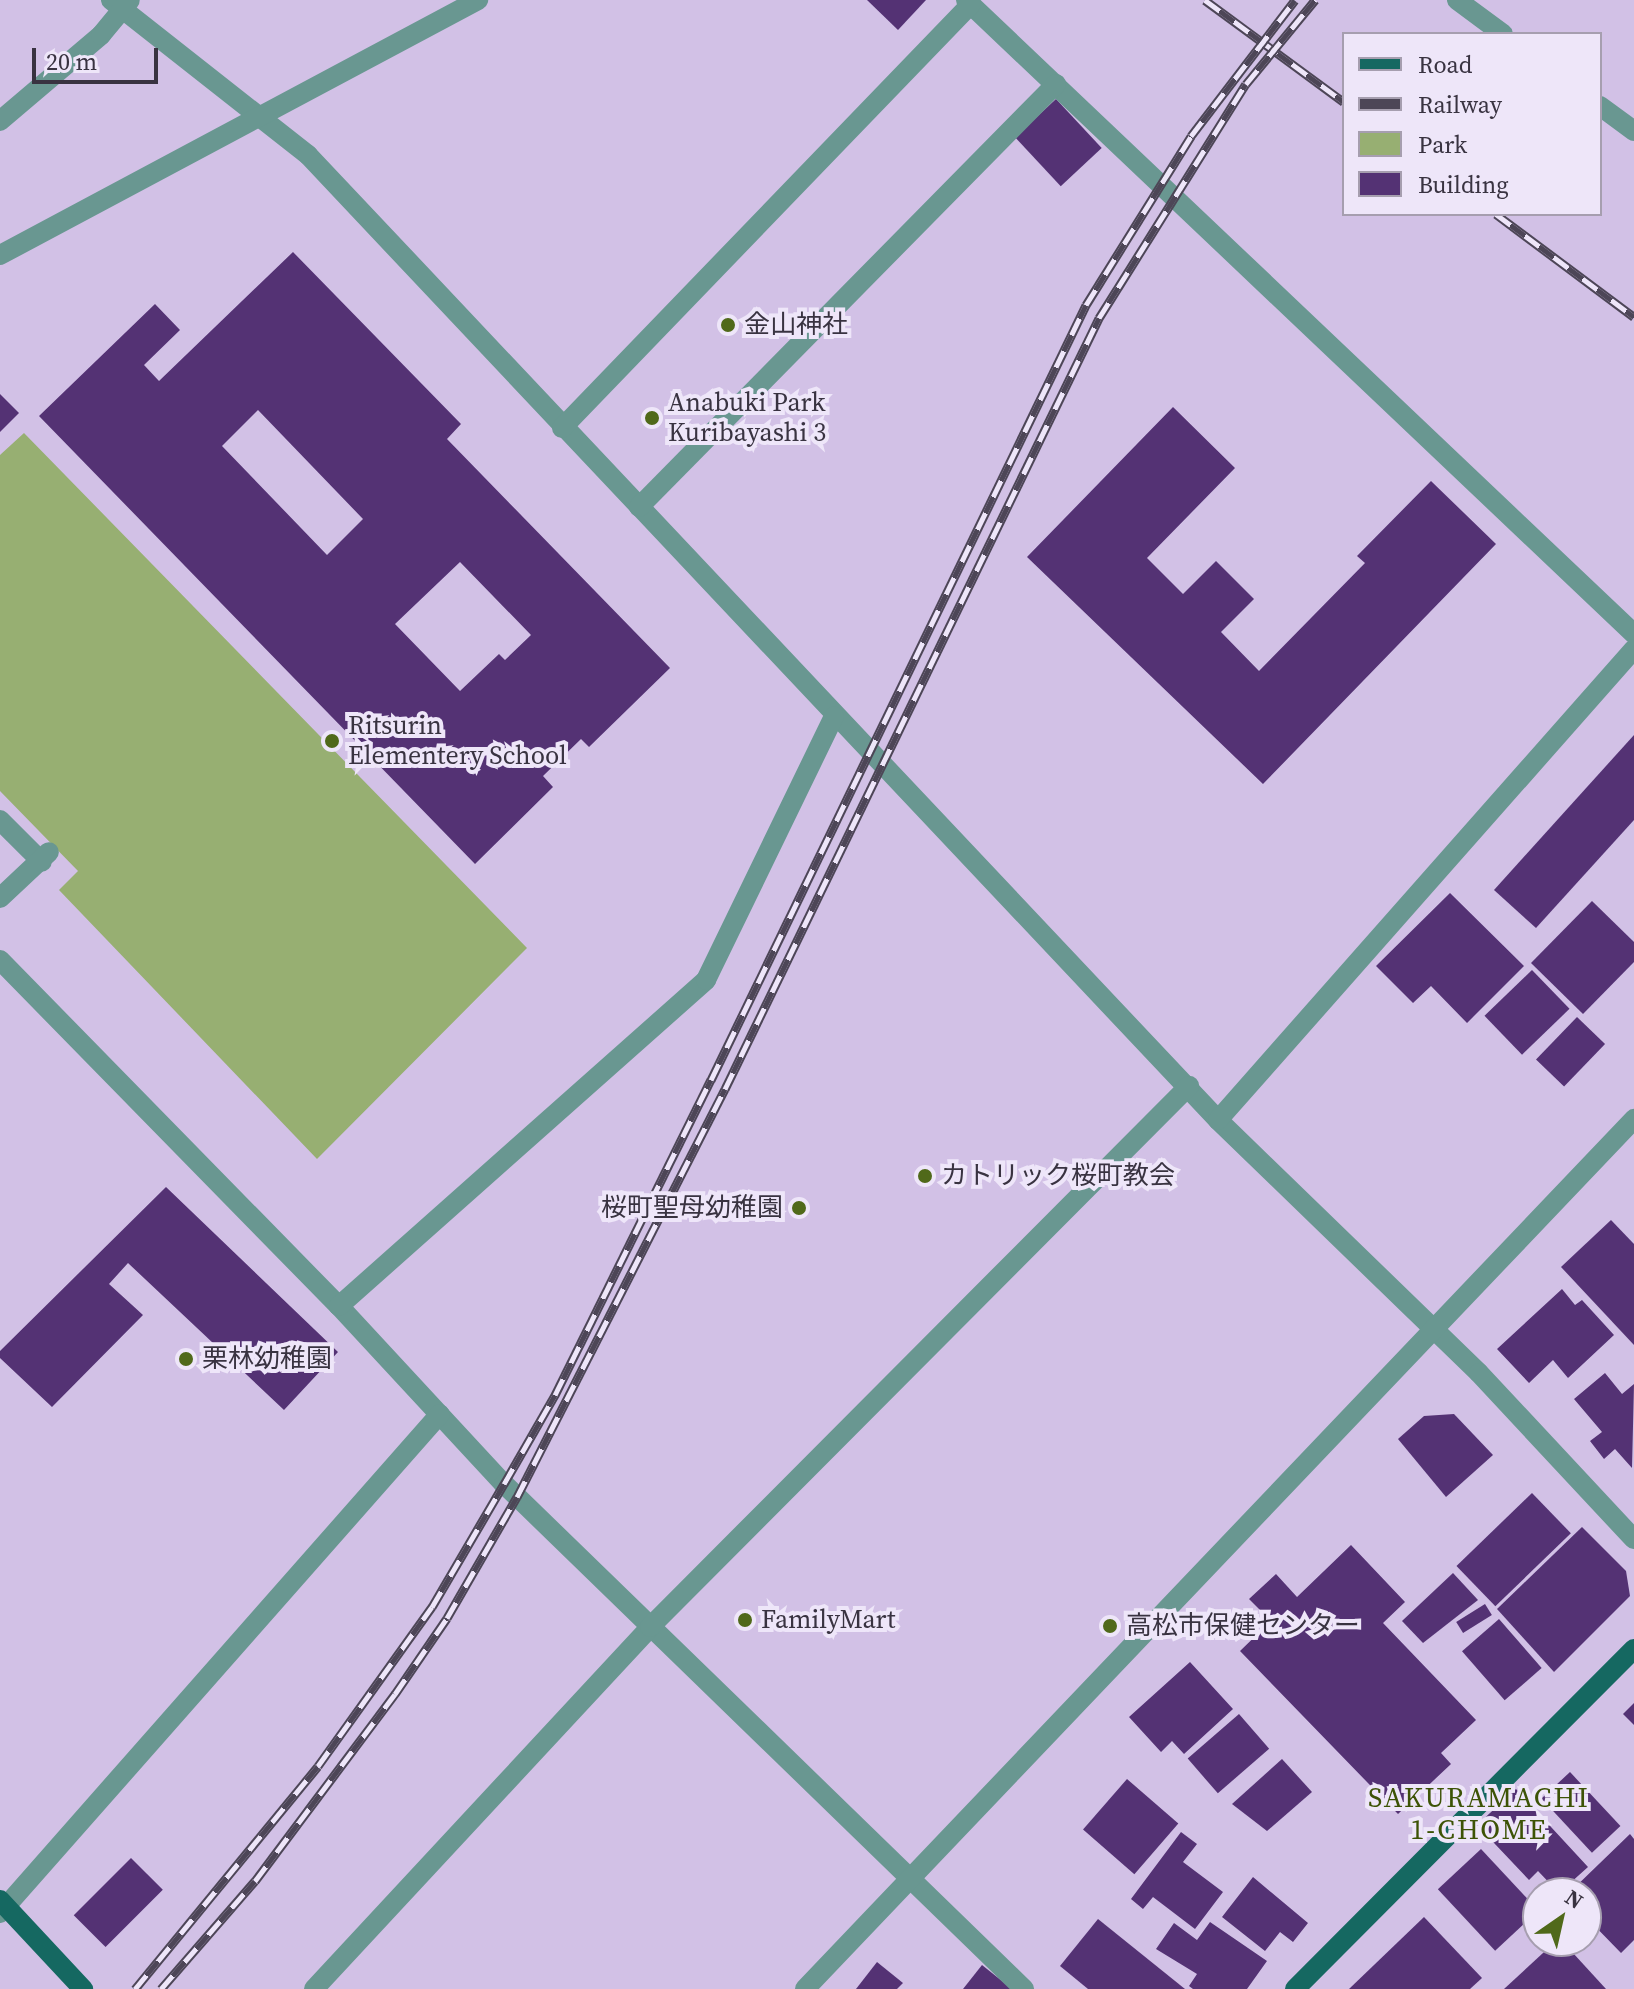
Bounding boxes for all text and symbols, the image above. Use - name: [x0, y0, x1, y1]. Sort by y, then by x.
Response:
- scale bar: [36, 32, 162, 82]
- legend: [1342, 32, 1602, 216]
- text: 20 m: [46, 45, 97, 78]
- text: Road: [1418, 48, 1472, 81]
- text: Railway: [1418, 88, 1502, 121]
- text: Park: [1418, 128, 1467, 161]
- text: Building: [1418, 168, 1509, 201]
- place label: 金山神社: [744, 309, 848, 341]
- marker: 金山神社: [719, 316, 737, 334]
- place label: Anabuki Park Kuribayashi 3: [668, 387, 826, 448]
- marker: Anabuki Park Kuribayashi 3: [643, 409, 661, 427]
- place label: Ritsurin Elementery School: [348, 710, 567, 772]
- marker: Ritsurin Elementery School: [323, 732, 341, 750]
- place label: カトリック桜町教会: [941, 1160, 1175, 1192]
- marker: カトリック桜町教会: [916, 1167, 934, 1185]
- place label: 桜町聖母幼稚園: [601, 1192, 783, 1224]
- marker: 桜町聖母幼稚園: [790, 1199, 808, 1217]
- place label: 栗林幼稚園: [202, 1343, 332, 1375]
- marker: 栗林幼稚園: [177, 1350, 195, 1368]
- place label: FamilyMart: [761, 1604, 895, 1636]
- place label: 高松市保健センター: [1126, 1610, 1360, 1642]
- marker: FamilyMart: [736, 1611, 754, 1629]
- marker: 高松市保健センター: [1101, 1617, 1119, 1635]
- district label: SAKURAMACHI 1-CHOME: [1368, 1780, 1590, 1846]
- north arrow: [1522, 1877, 1602, 1957]
- text: N: [1559, 1882, 1589, 1916]

